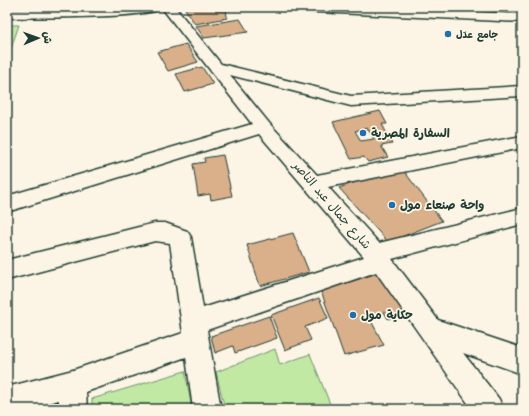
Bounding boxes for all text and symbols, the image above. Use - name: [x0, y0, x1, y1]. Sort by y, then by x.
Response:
- north arrow: [18, 18, 58, 58]
- place label: جامع عدَل: [456, 28, 499, 42]
- marker: جامع عدَل: [443, 29, 453, 39]
- text: ش: [40, 31, 55, 44]
- place label: السفارة المصرية: [371, 125, 450, 142]
- marker: السفارة المصرية: [358, 128, 368, 138]
- street label: شارع جمال عبد الناصر: [288, 157, 375, 253]
- place label: واحة صنعاء مول: [400, 197, 484, 214]
- marker: واحة صنعاء مول: [387, 200, 397, 210]
- place label: حكاية مول: [361, 307, 413, 324]
- marker: حكاية مول: [348, 310, 358, 320]

